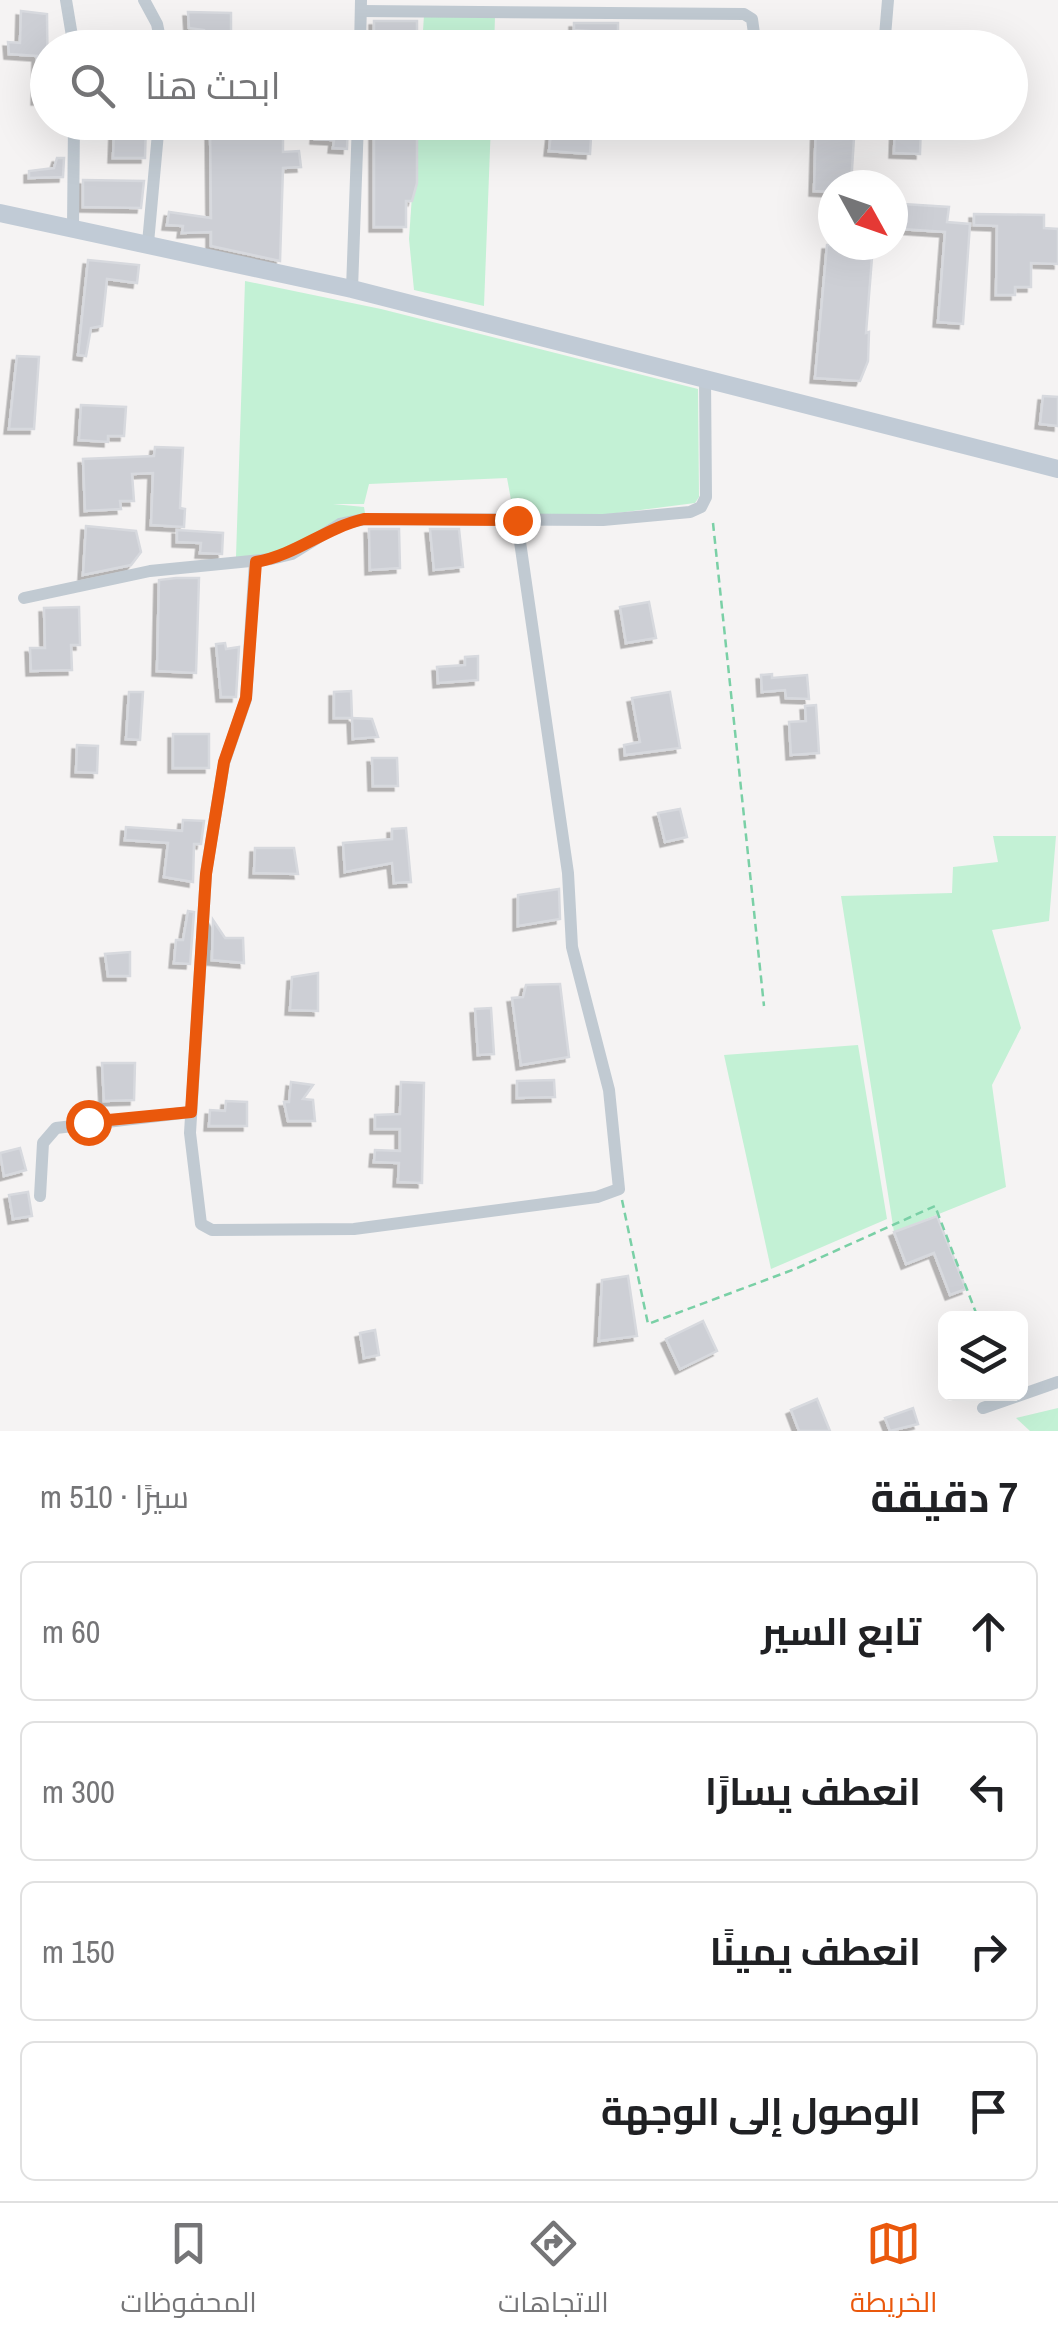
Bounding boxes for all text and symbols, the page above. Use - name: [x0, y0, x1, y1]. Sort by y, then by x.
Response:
- search box: [30, 30, 1028, 140]
- icon: search: [65, 58, 120, 113]
- text: ابحث هنا: [145, 60, 281, 111]
- north arrow: [818, 170, 908, 260]
- route end: [495, 498, 541, 544]
- route start: [66, 1100, 112, 1146]
- map controls: [938, 1311, 1028, 1401]
- button: layers: [938, 1311, 1028, 1401]
- text: 7 دقيقة: [871, 1469, 1018, 1525]
- text: سيرًا · 510 m: [40, 1475, 189, 1518]
- icon: ahead: [961, 1604, 1016, 1659]
- text: تابع السير: [761, 1606, 921, 1657]
- text: 60 m: [42, 1610, 100, 1653]
- icon: left: [961, 1764, 1016, 1819]
- text: انعطف يسارًا: [705, 1766, 921, 1817]
- text: 300 m: [42, 1770, 115, 1813]
- icon: right: [961, 1924, 1016, 1979]
- text: انعطف يمينًا: [710, 1926, 921, 1977]
- text: 150 m: [42, 1930, 115, 1973]
- icon: arrive: [961, 2084, 1016, 2139]
- text: الوصول إلى الوجهة: [601, 2086, 921, 2137]
- tab: المحفوظات: [121, 2216, 257, 2328]
- tab: الاتجاهات: [498, 2216, 609, 2328]
- tab: الخريطة: [850, 2216, 937, 2328]

